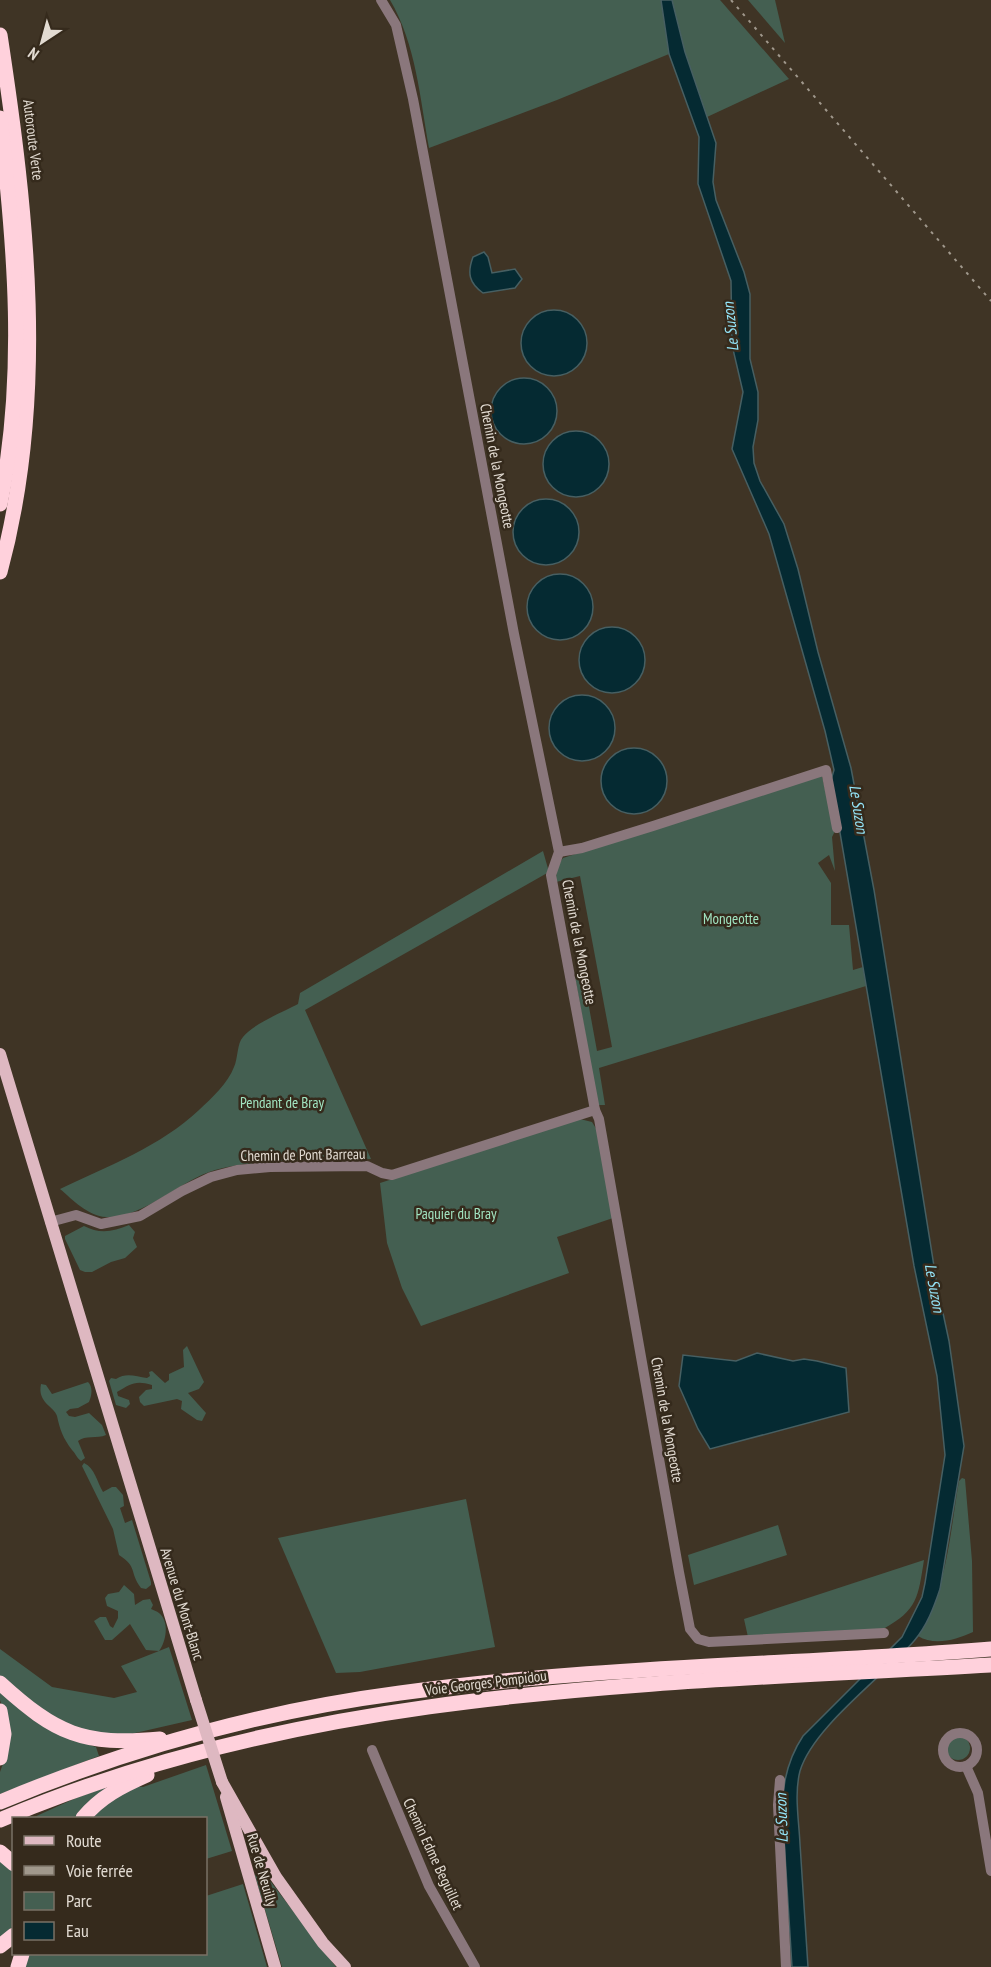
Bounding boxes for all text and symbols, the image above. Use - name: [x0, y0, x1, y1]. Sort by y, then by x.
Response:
- north arrow: [12, 12, 72, 72]
- text: N: [24, 44, 43, 65]
- street label: Autoroute Verte: [19, 98, 48, 181]
- water label: Le Suzon: [717, 301, 743, 353]
- street label: Chemin de la Mongeotte: [476, 402, 519, 530]
- water label: Le Suzon: [845, 783, 873, 836]
- street label: Chemin de la Mongeotte: [558, 878, 601, 1006]
- park label: Mongeotte: [703, 909, 759, 928]
- park label: Pendant de Bray: [240, 1093, 324, 1112]
- street label: Chemin de Pont Barreau: [240, 1144, 366, 1165]
- park label: Paquier du Bray: [415, 1204, 497, 1223]
- water label: Le Suzon: [921, 1262, 949, 1315]
- street label: Chemin de la Mongeotte: [647, 1356, 688, 1484]
- street label: Avenue du Mont-Blanc: [156, 1545, 209, 1663]
- street label: Voie Georges Pompidou: [423, 1666, 548, 1699]
- water label: Le Suzon: [770, 1792, 792, 1843]
- street label: Chemin Edme Beguillet: [399, 1795, 468, 1913]
- legend: [12, 1817, 207, 1955]
- text: Route: [66, 1829, 102, 1852]
- street label: Rue de Neuilly: [243, 1831, 282, 1909]
- text: Voie ferrée: [65, 1859, 133, 1882]
- text: Parc: [66, 1889, 93, 1912]
- text: Eau: [66, 1919, 89, 1942]

